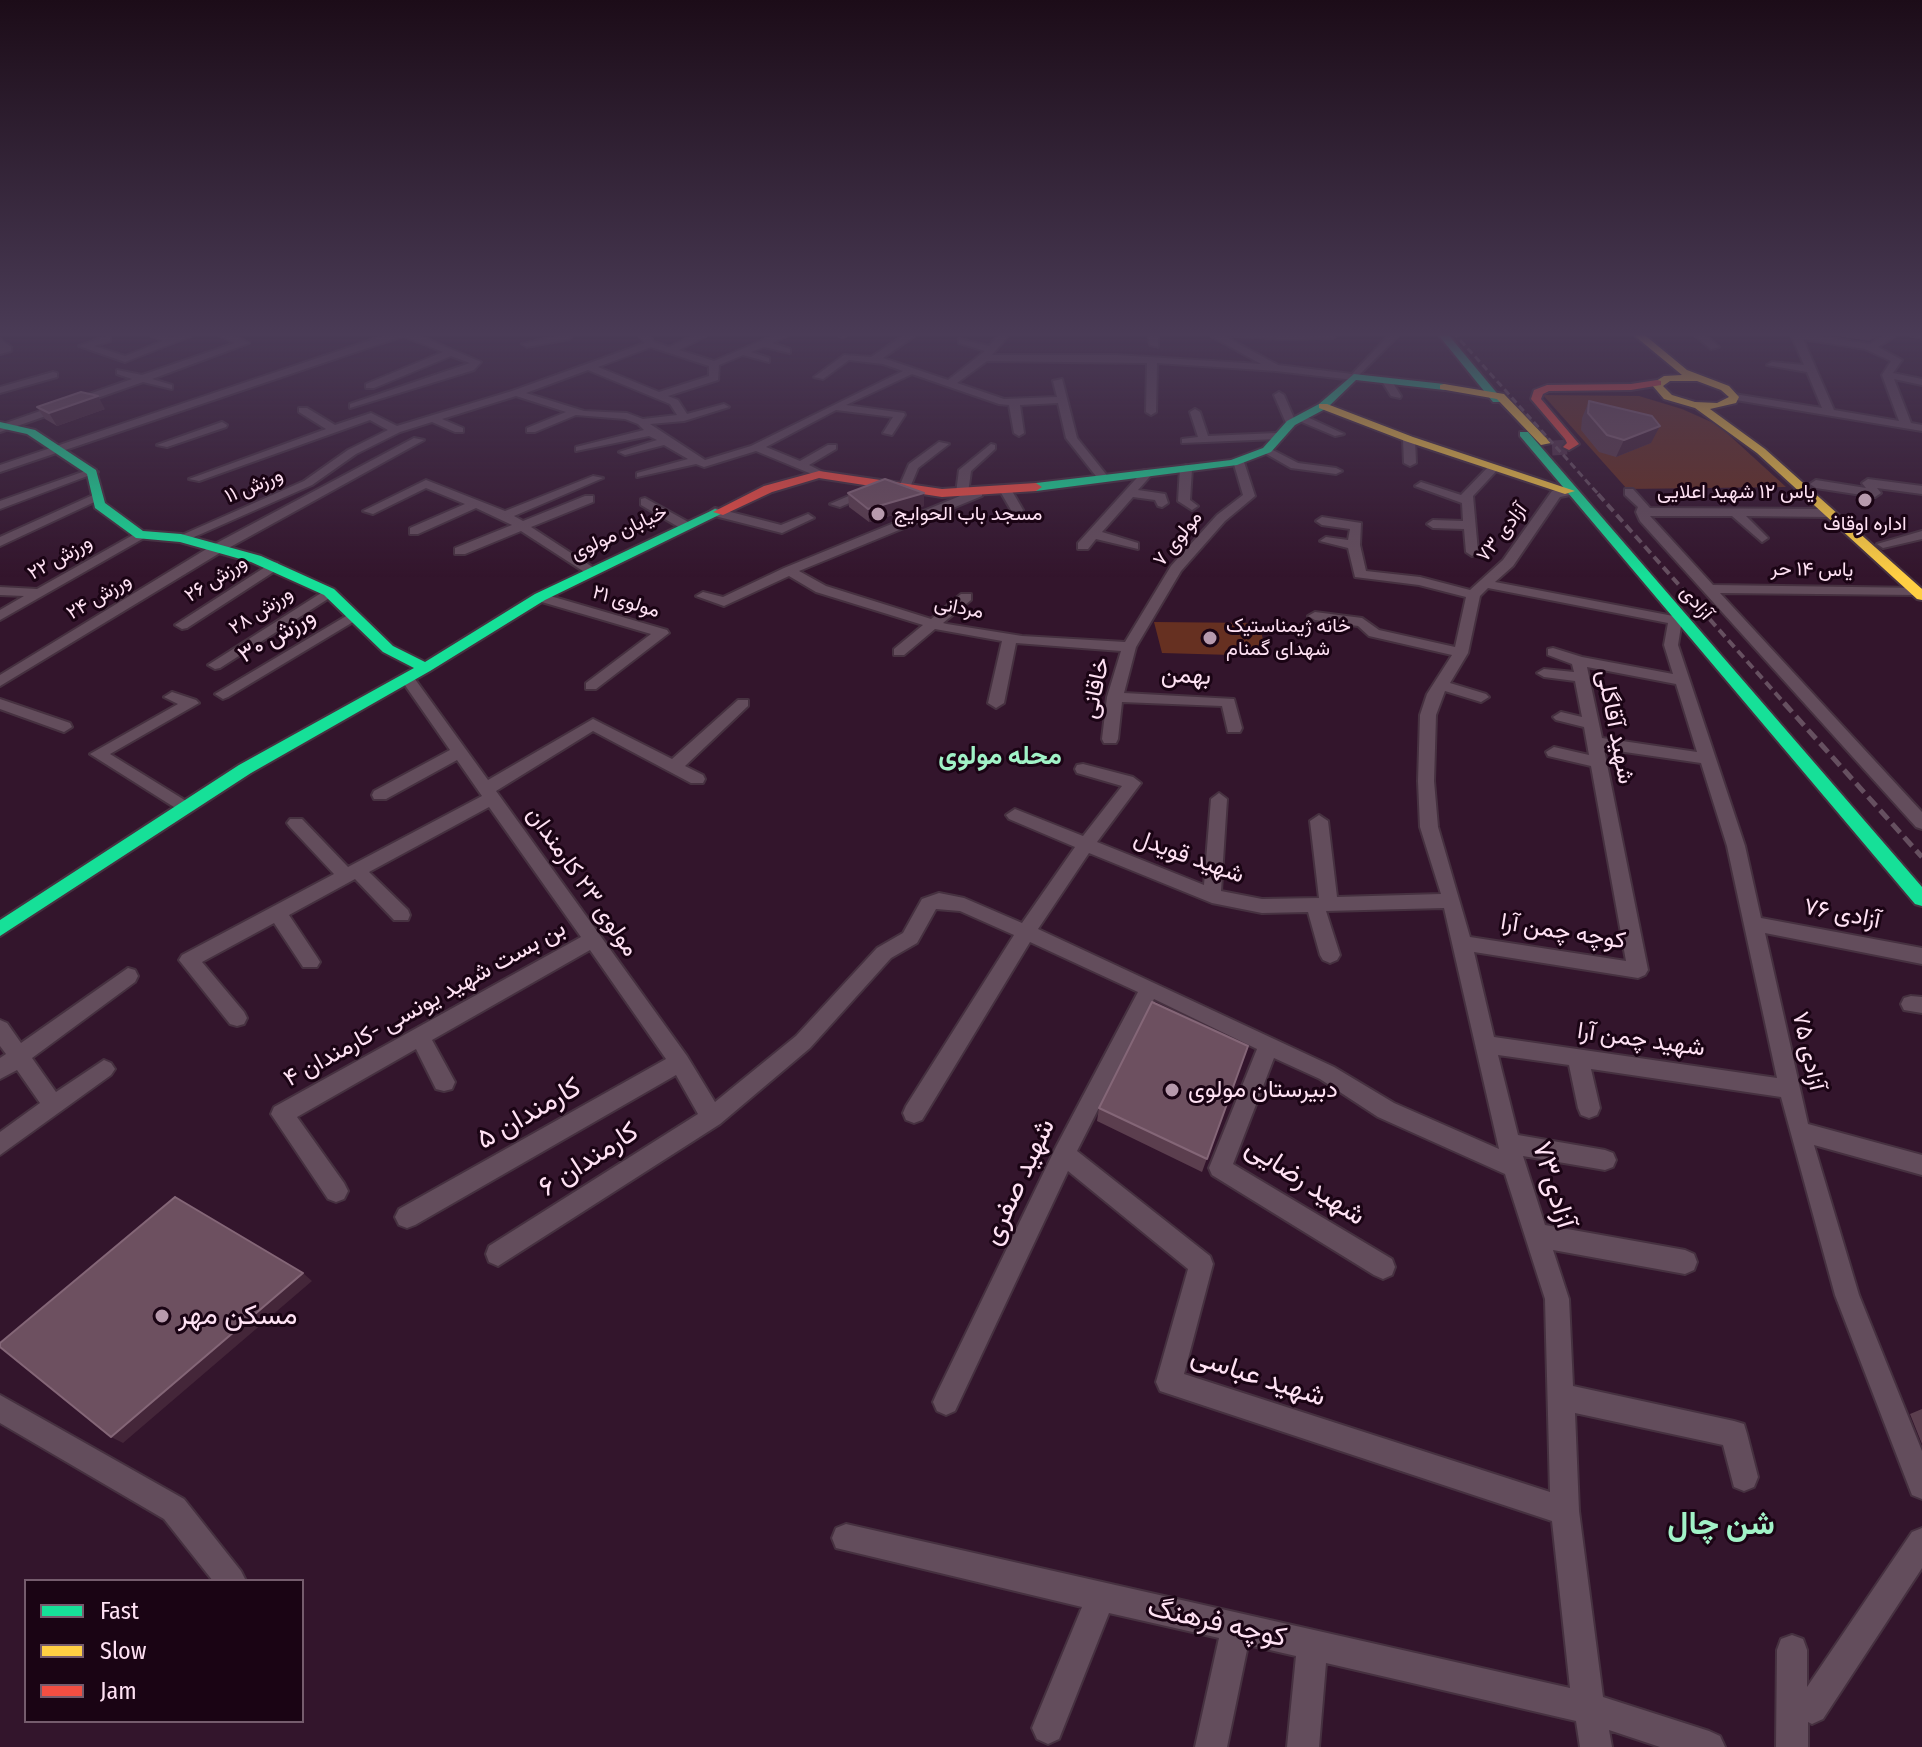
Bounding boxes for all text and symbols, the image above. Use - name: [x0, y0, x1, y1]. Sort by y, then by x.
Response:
- street label: ورزش ۱۱: [221, 463, 287, 509]
- street label: یاس ۱۲ شهید اعلایی: [1657, 480, 1815, 504]
- marker: اداره اوقاف: [1856, 491, 1874, 509]
- street label: آزادی ۷۳: [1472, 499, 1532, 567]
- street label: خیابان مولوی: [567, 500, 671, 566]
- place label: مسجد باب الحوایج: [894, 502, 1042, 526]
- marker: مسجد باب الحوایج: [869, 505, 887, 523]
- street label: مولوی ۷: [1148, 506, 1208, 572]
- place label: اداره اوقاف: [1823, 512, 1907, 536]
- street label: ورزش ۲۲: [24, 530, 96, 586]
- street label: ورزش ۲۶: [180, 550, 252, 608]
- street label: یاس ۱۴ حر: [1770, 557, 1854, 583]
- street label: ورزش ۲۴: [62, 568, 136, 626]
- street label: مولوی ۲۱: [589, 580, 663, 624]
- street label: آزادی: [1674, 581, 1718, 625]
- street label: ورزش ۲۸: [225, 582, 297, 640]
- street label: مردانی: [932, 591, 986, 625]
- street label: ورزش ۳۰: [233, 602, 321, 670]
- place label: خانه ژیمناستیک شهدای گمنام: [1226, 614, 1351, 661]
- marker: خانه ژیمناستیک شهدای گمنام: [1201, 629, 1219, 647]
- street label: خاقانی: [1075, 655, 1117, 721]
- street label: بهمن: [1160, 660, 1212, 692]
- street label: شهید آقاگلی: [1590, 668, 1640, 786]
- district label: محله مولوی: [938, 741, 1062, 773]
- street label: مولوی ۲۳ کارمندان: [520, 802, 644, 962]
- street label: شهید قویدل: [1130, 824, 1248, 890]
- street label: آزادی ۷۶: [1801, 892, 1883, 936]
- street label: کوچه چمن آرا: [1499, 908, 1627, 956]
- street label: بن بست شهید یونسی -کارمندان ۴: [279, 914, 571, 1094]
- street label: آزادی ۷۵: [1785, 1009, 1831, 1093]
- street label: شهید چمن آرا: [1575, 1017, 1707, 1063]
- street label: کارمندان ۵: [471, 1071, 587, 1157]
- place label: دبیرستان مولوی: [1188, 1076, 1338, 1104]
- marker: دبیرستان مولوی: [1163, 1081, 1181, 1099]
- street label: شهید صفری: [975, 1113, 1063, 1251]
- street label: کارمندان ۶: [533, 1115, 645, 1205]
- street label: شهید رضایی: [1239, 1131, 1371, 1233]
- street label: آزادی۷۳: [1524, 1138, 1582, 1232]
- place label: مسکن مهر: [178, 1299, 297, 1333]
- marker: مسکن مهر: [153, 1307, 171, 1325]
- street label: شهید عباسی: [1186, 1339, 1330, 1415]
- district label: شن چال: [1667, 1506, 1775, 1544]
- legend: [24, 1579, 304, 1723]
- street label: کوچه فرهنگ: [1144, 1591, 1290, 1655]
- text: Fast: [100, 1597, 139, 1625]
- text: Slow: [100, 1637, 146, 1665]
- text: Jam: [100, 1677, 137, 1705]

